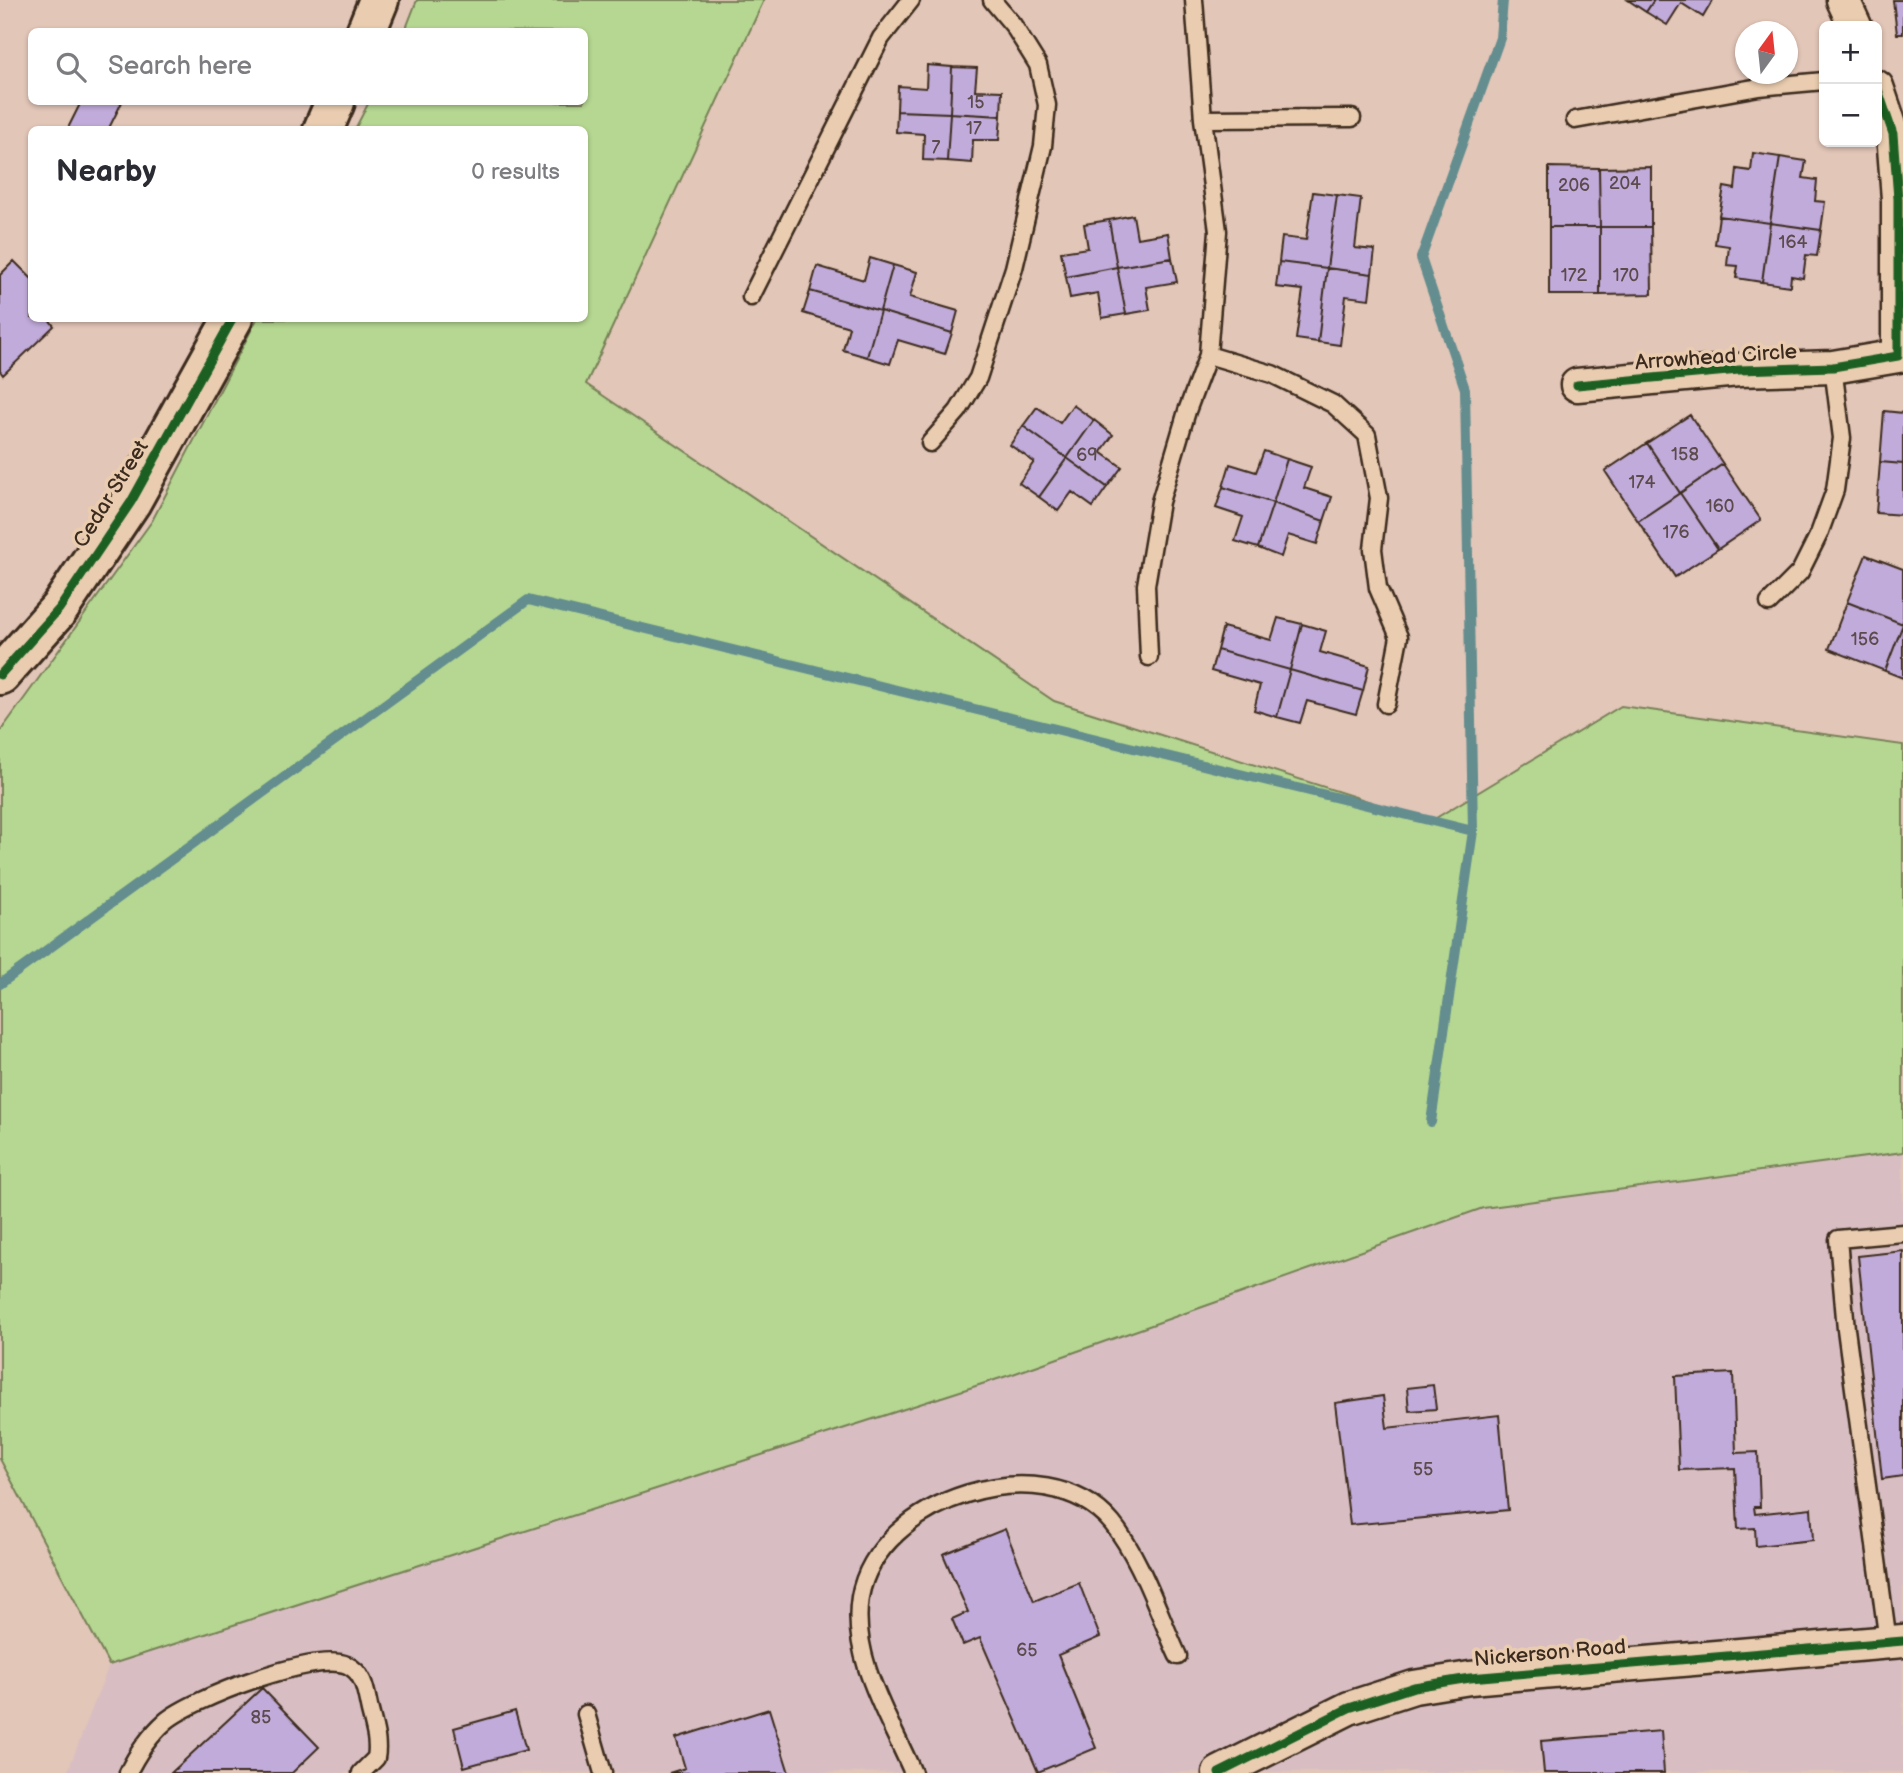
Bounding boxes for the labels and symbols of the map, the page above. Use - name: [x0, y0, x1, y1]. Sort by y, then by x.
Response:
- north arrow: [1735, 21, 1798, 84]
- house number: 15: [967, 92, 985, 113]
- house number: 17: [966, 118, 982, 139]
- house number: 7: [932, 137, 941, 158]
- house number: 204: [1609, 173, 1641, 194]
- house number: 206: [1558, 175, 1590, 196]
- house number: 164: [1779, 232, 1807, 253]
- house number: 172: [1561, 265, 1588, 286]
- house number: 170: [1613, 265, 1639, 286]
- street label: Arrowhead Circle: [1634, 339, 1798, 375]
- street label: Cedar Street: [68, 435, 154, 552]
- house number: 158: [1671, 444, 1699, 465]
- house number: 69: [1076, 445, 1098, 466]
- house number: 174: [1629, 472, 1655, 493]
- house number: 160: [1706, 496, 1734, 517]
- house number: 176: [1663, 522, 1689, 543]
- house number: 156: [1851, 629, 1879, 650]
- house number: 55: [1413, 1459, 1433, 1480]
- street label: Nickerson Road: [1473, 1634, 1627, 1672]
- house number: 65: [1016, 1640, 1038, 1661]
- house number: 85: [251, 1707, 271, 1728]

